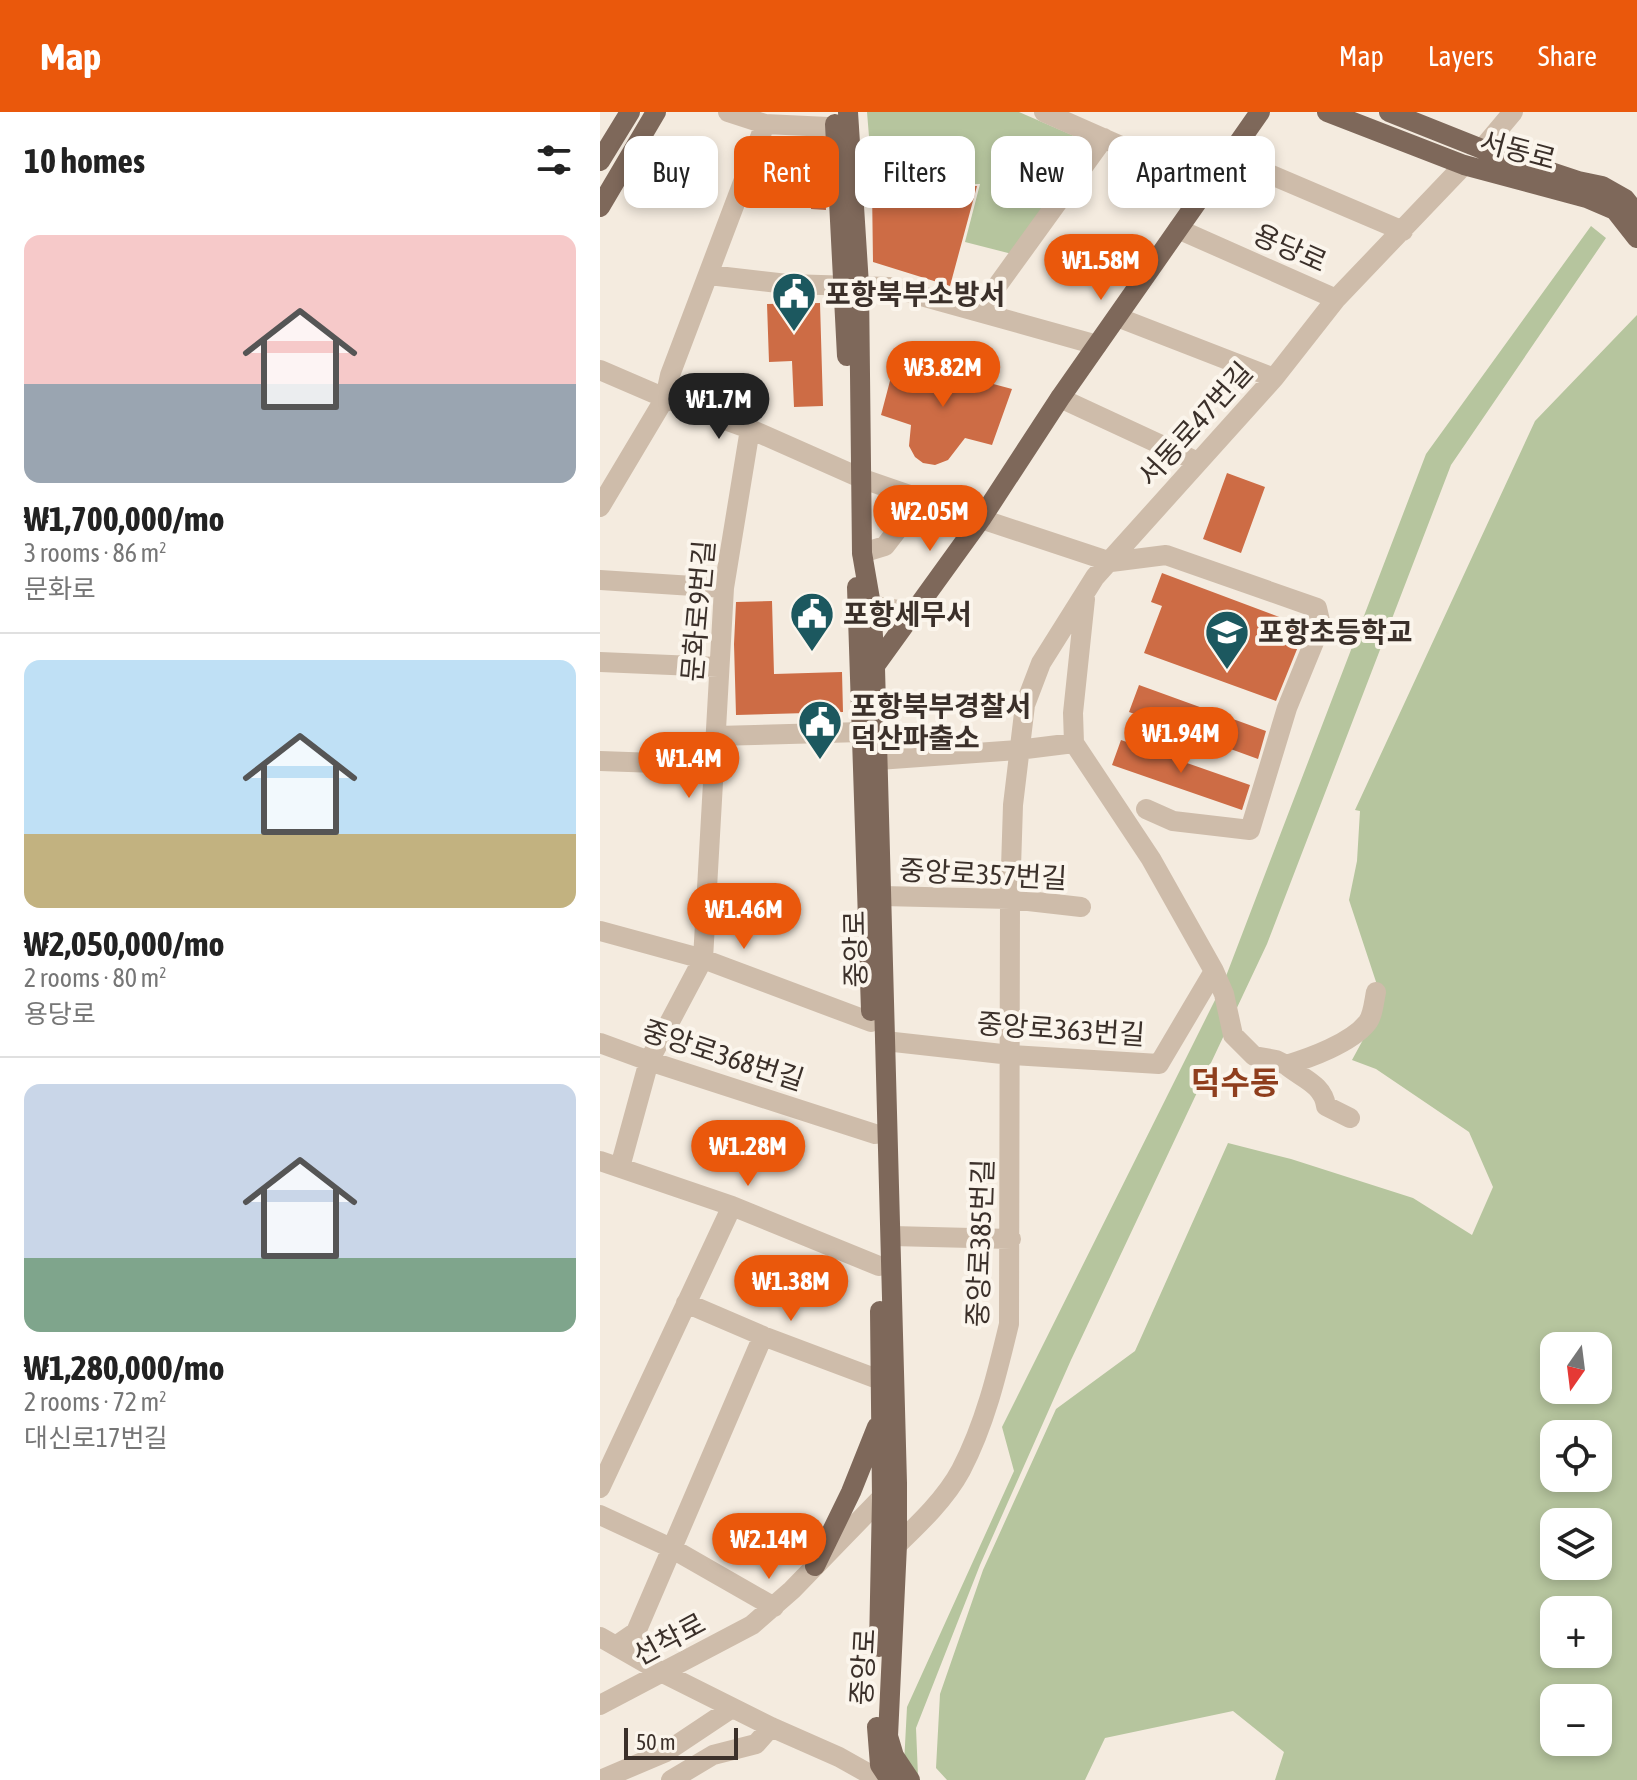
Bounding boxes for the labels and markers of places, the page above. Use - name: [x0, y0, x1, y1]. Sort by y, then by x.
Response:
- pin: ₩1.58M: [1036, 234, 1166, 302]
- public building icon: 포항북부소방서: [770, 270, 818, 333]
- place label: 포항북부소방서: [825, 278, 1005, 310]
- pin: ₩3.82M: [878, 341, 1008, 409]
- pin: ₩1.7M: [663, 373, 775, 441]
- pin: ₩2.05M: [865, 485, 995, 553]
- public building icon: 포항세무서: [788, 590, 836, 653]
- place label: 포항세무서: [843, 598, 972, 630]
- school or university icon: 포항초등학교: [1203, 608, 1251, 671]
- place label: 포항초등학교: [1258, 616, 1413, 648]
- place label: 포항북부경찰서 덕산파출소: [851, 690, 1031, 754]
- public building icon: 포항북부경찰서 덕산파출소: [796, 698, 844, 761]
- pin: ₩1.94M: [1116, 707, 1246, 775]
- pin: ₩1.4M: [633, 732, 745, 800]
- pin: ₩1.46M: [679, 883, 809, 951]
- pin: ₩1.28M: [683, 1120, 813, 1188]
- pin: ₩1.38M: [726, 1255, 856, 1323]
- pin: ₩2.14M: [704, 1513, 834, 1581]

